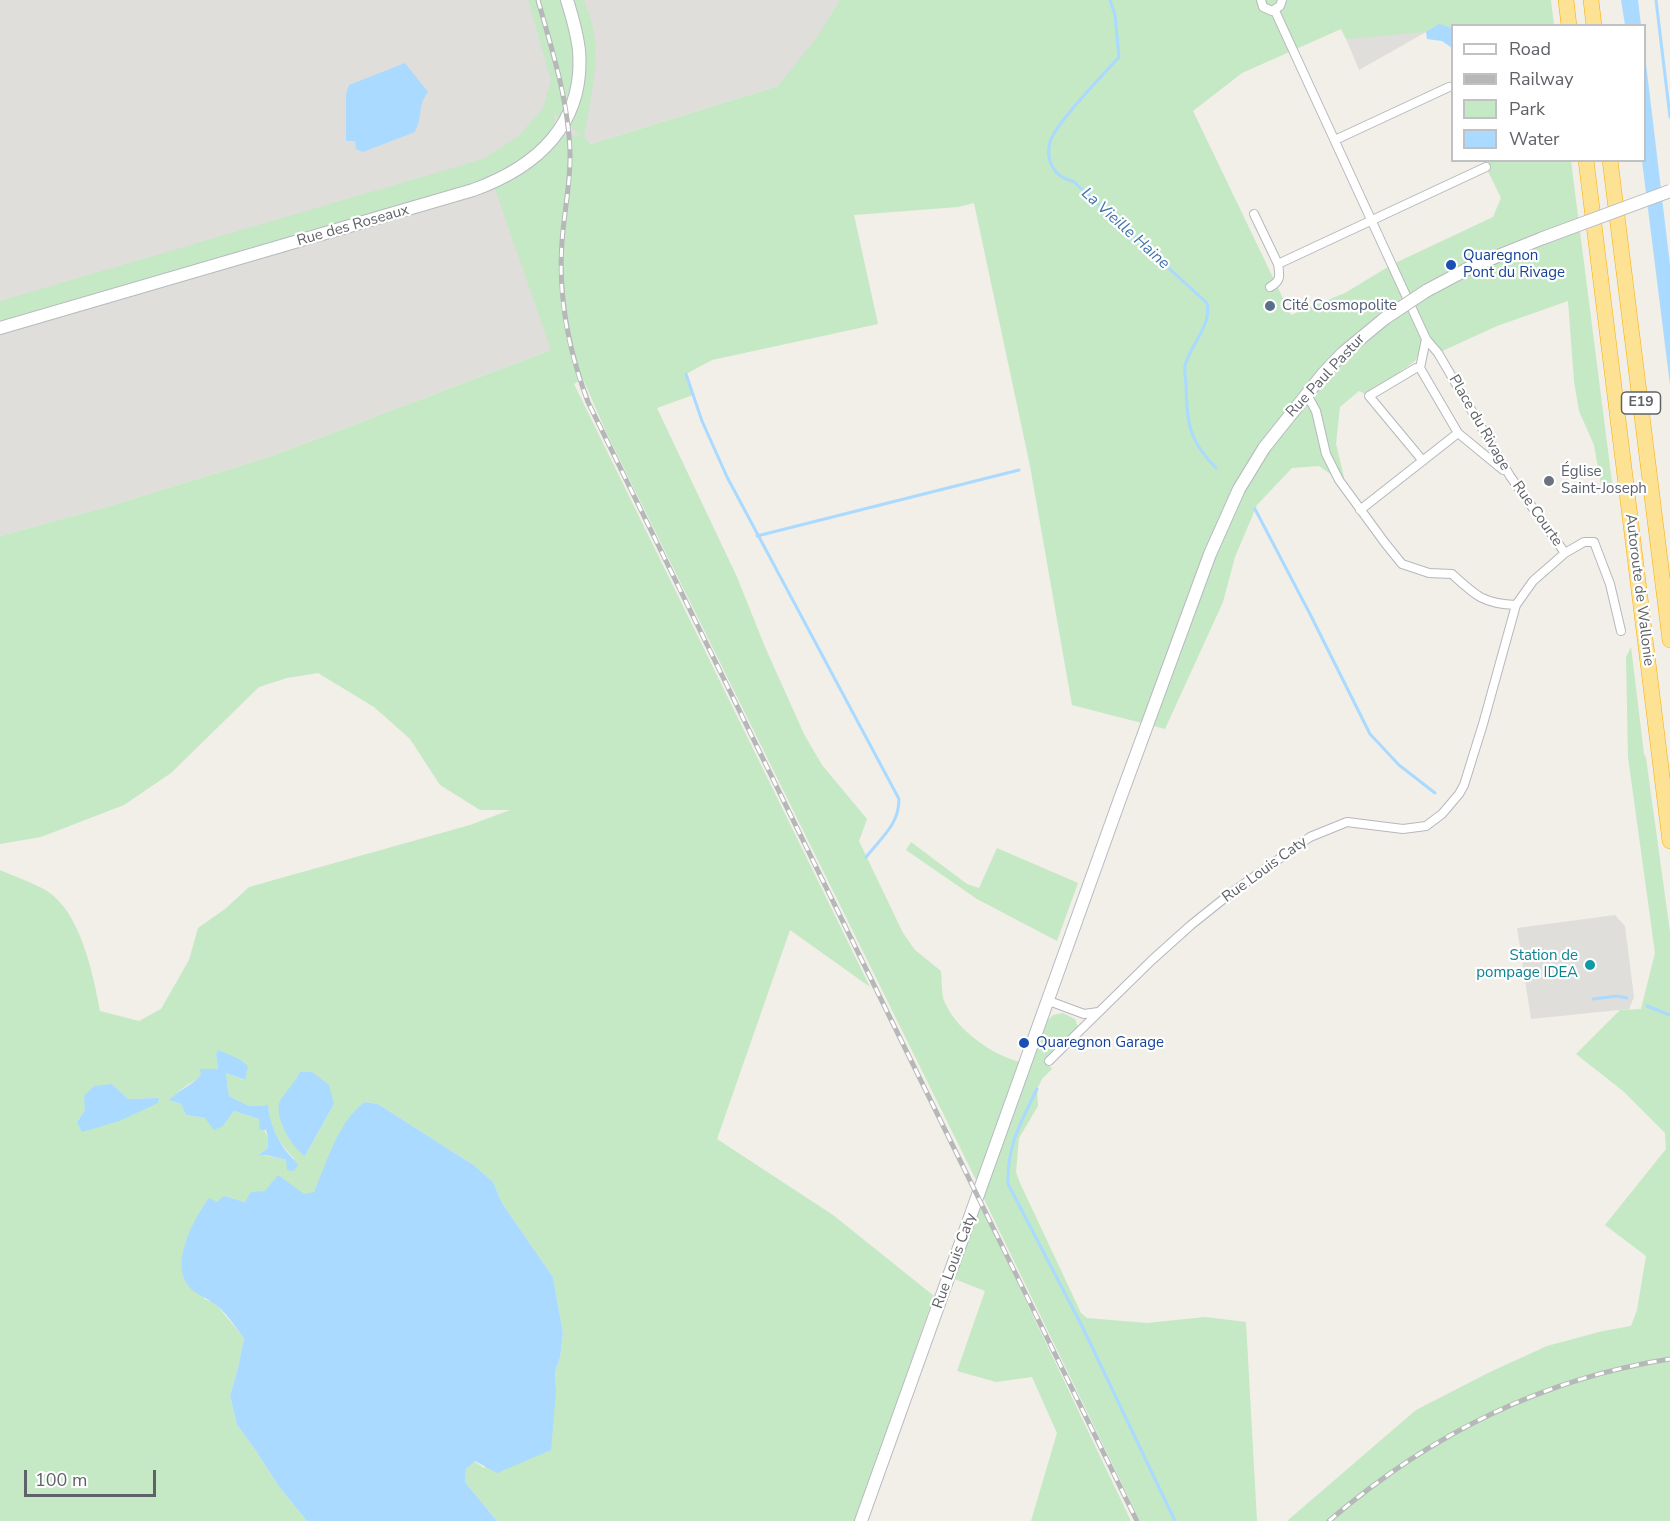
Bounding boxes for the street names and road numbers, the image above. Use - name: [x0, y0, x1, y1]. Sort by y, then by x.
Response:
- street label: Rue des Roseaux: [295, 201, 411, 251]
- street label: Rue Paul Pastur: [1283, 331, 1369, 421]
- street label: Place du Rivage: [1444, 372, 1514, 474]
- road number: E19: [1622, 392, 1660, 414]
- street label: Rue Courte: [1508, 478, 1566, 550]
- street label: Autoroute de Wallonie: [1621, 513, 1657, 667]
- street label: Rue Louis Caty: [1219, 833, 1311, 907]
- street label: Rue Louis Caty: [929, 1211, 981, 1311]

